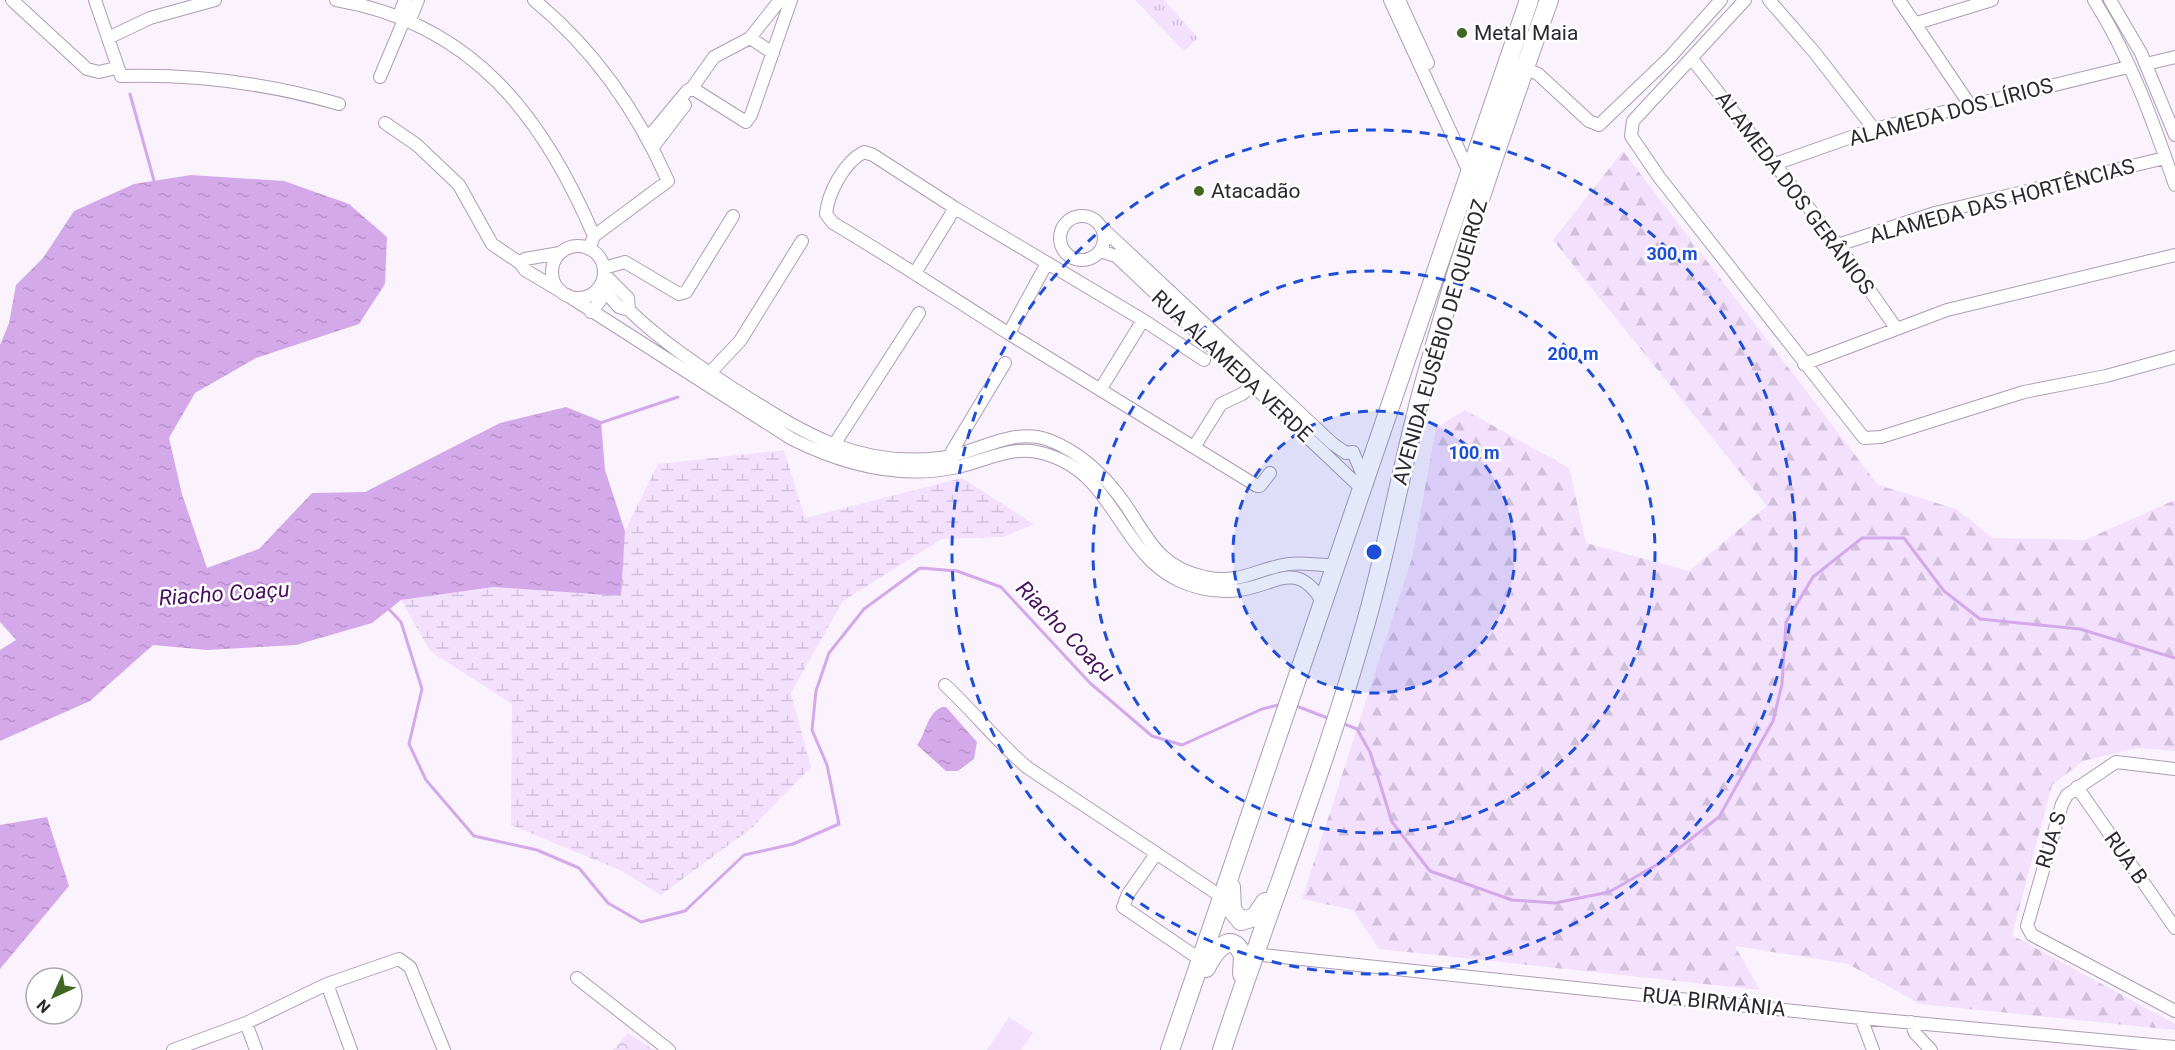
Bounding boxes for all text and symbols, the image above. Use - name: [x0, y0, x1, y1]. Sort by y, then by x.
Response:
- place label: Metal Maia: [1474, 21, 1578, 45]
- marker: Metal Maia: [1455, 26, 1469, 40]
- street label: ALAMEDA DOS LÍRIOS: [1846, 73, 2056, 151]
- street label: ALAMEDA DOS GERÂNIOS: [1711, 87, 1879, 299]
- street label: ALAMEDA DAS HORTÊNCIAS: [1867, 154, 2137, 248]
- place label: Atacadão: [1211, 179, 1300, 203]
- marker: Atacadão: [1192, 184, 1206, 198]
- street label: AVENIDA EUSÉBIO DE QUEIROZ: [1388, 196, 1492, 488]
- text: 300 m: [1646, 243, 1698, 264]
- street label: RUA ALAMEDA VERDE: [1147, 285, 1317, 447]
- text: 200 m: [1547, 343, 1599, 364]
- text: 100 m: [1448, 442, 1500, 463]
- centre of rings: [1364, 542, 1384, 562]
- water label: Riacho Coaçu: [158, 576, 291, 611]
- water label: Riacho Coaçu: [1011, 576, 1120, 687]
- street label: RUA S: [2031, 809, 2071, 871]
- street label: RUA B: [2099, 827, 2153, 889]
- north arrow: [24, 966, 84, 1026]
- street label: RUA BIRMÂNIA: [1641, 983, 1787, 1021]
- text: N: [33, 996, 54, 1017]

